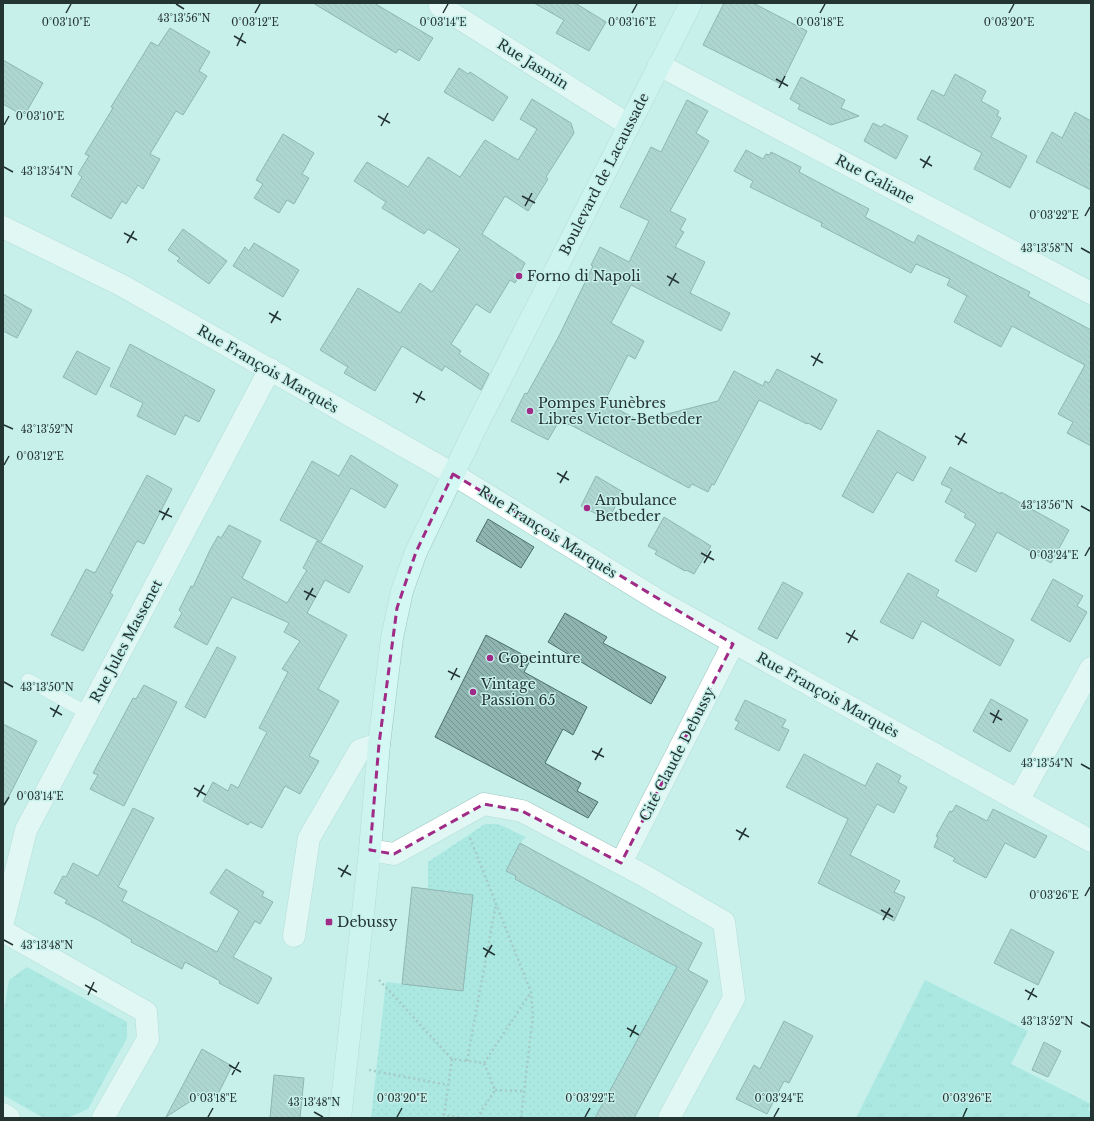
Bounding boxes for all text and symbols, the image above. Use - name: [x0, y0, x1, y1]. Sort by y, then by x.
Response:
- text: 43°13'56"N: [158, 12, 210, 25]
- text: 0°03'10"E: [42, 16, 90, 29]
- text: 0°03'12"E: [231, 16, 279, 29]
- text: 0°03'14"E: [419, 16, 467, 29]
- text: 0°03'16"E: [608, 16, 656, 29]
- text: 0°03'18"E: [796, 16, 844, 29]
- text: 0°03'20"E: [984, 16, 1034, 29]
- street label: Rue Jasmin: [494, 35, 572, 93]
- street label: Boulevard de Lacaussade: [555, 90, 653, 258]
- text: 0°03'10"E: [16, 110, 64, 123]
- street label: Rue Galiane: [832, 151, 918, 207]
- text: 43°13'54"N: [21, 165, 73, 178]
- text: 0°03'22"E: [1029, 209, 1079, 222]
- text: 43°13'58"N: [1021, 242, 1073, 255]
- place label: Forno di Napoli: [527, 267, 641, 285]
- marker: Forno di Napoli: [514, 271, 524, 281]
- street label: Rue François Marquès: [194, 321, 342, 417]
- place label: Pompes Funèbres Libres Victor-Betbeder: [538, 394, 702, 428]
- marker: Pompes Funèbres Libres Victor-Betbeder: [525, 406, 535, 416]
- text: 43°13'52"N: [21, 423, 73, 436]
- text: 0°03'12"E: [16, 450, 64, 463]
- street label: Rue François Marquès: [475, 482, 621, 582]
- place label: Ambulance Betbeder: [594, 491, 677, 525]
- text: 43°13'56"N: [1021, 499, 1073, 512]
- marker: Ambulance Betbeder: [582, 503, 592, 513]
- text: 0°03'24"E: [1030, 549, 1078, 562]
- street label: Rue Jules Massenet: [86, 576, 166, 706]
- street label: Rue François Marquès: [754, 648, 902, 742]
- place label: Gopeinture: [498, 649, 581, 667]
- marker: Gopeinture: [485, 653, 495, 663]
- place label: Vintage Passion 65: [480, 675, 556, 709]
- text: 43°13'50"N: [20, 681, 74, 694]
- street label: Cité Claude Debussy: [635, 684, 719, 824]
- marker: Vintage Passion 65: [468, 687, 478, 697]
- text: 43°13'54"N: [1021, 757, 1073, 770]
- text: 0°03'14"E: [16, 790, 64, 803]
- text: 0°03'26"E: [1029, 889, 1079, 902]
- place label: Debussy: [337, 913, 398, 931]
- marker: Debussy: [324, 917, 334, 927]
- text: 43°13'48"N: [21, 939, 73, 952]
- text: 43°13'52"N: [1021, 1015, 1073, 1028]
- text: 0°03'18"E: [189, 1092, 237, 1105]
- text: 0°03'20"E: [377, 1092, 427, 1105]
- text: 0°03'22"E: [565, 1092, 615, 1105]
- text: 0°03'24"E: [755, 1092, 803, 1105]
- text: 0°03'26"E: [942, 1092, 992, 1105]
- text: 43°13'48"N: [288, 1096, 340, 1109]

